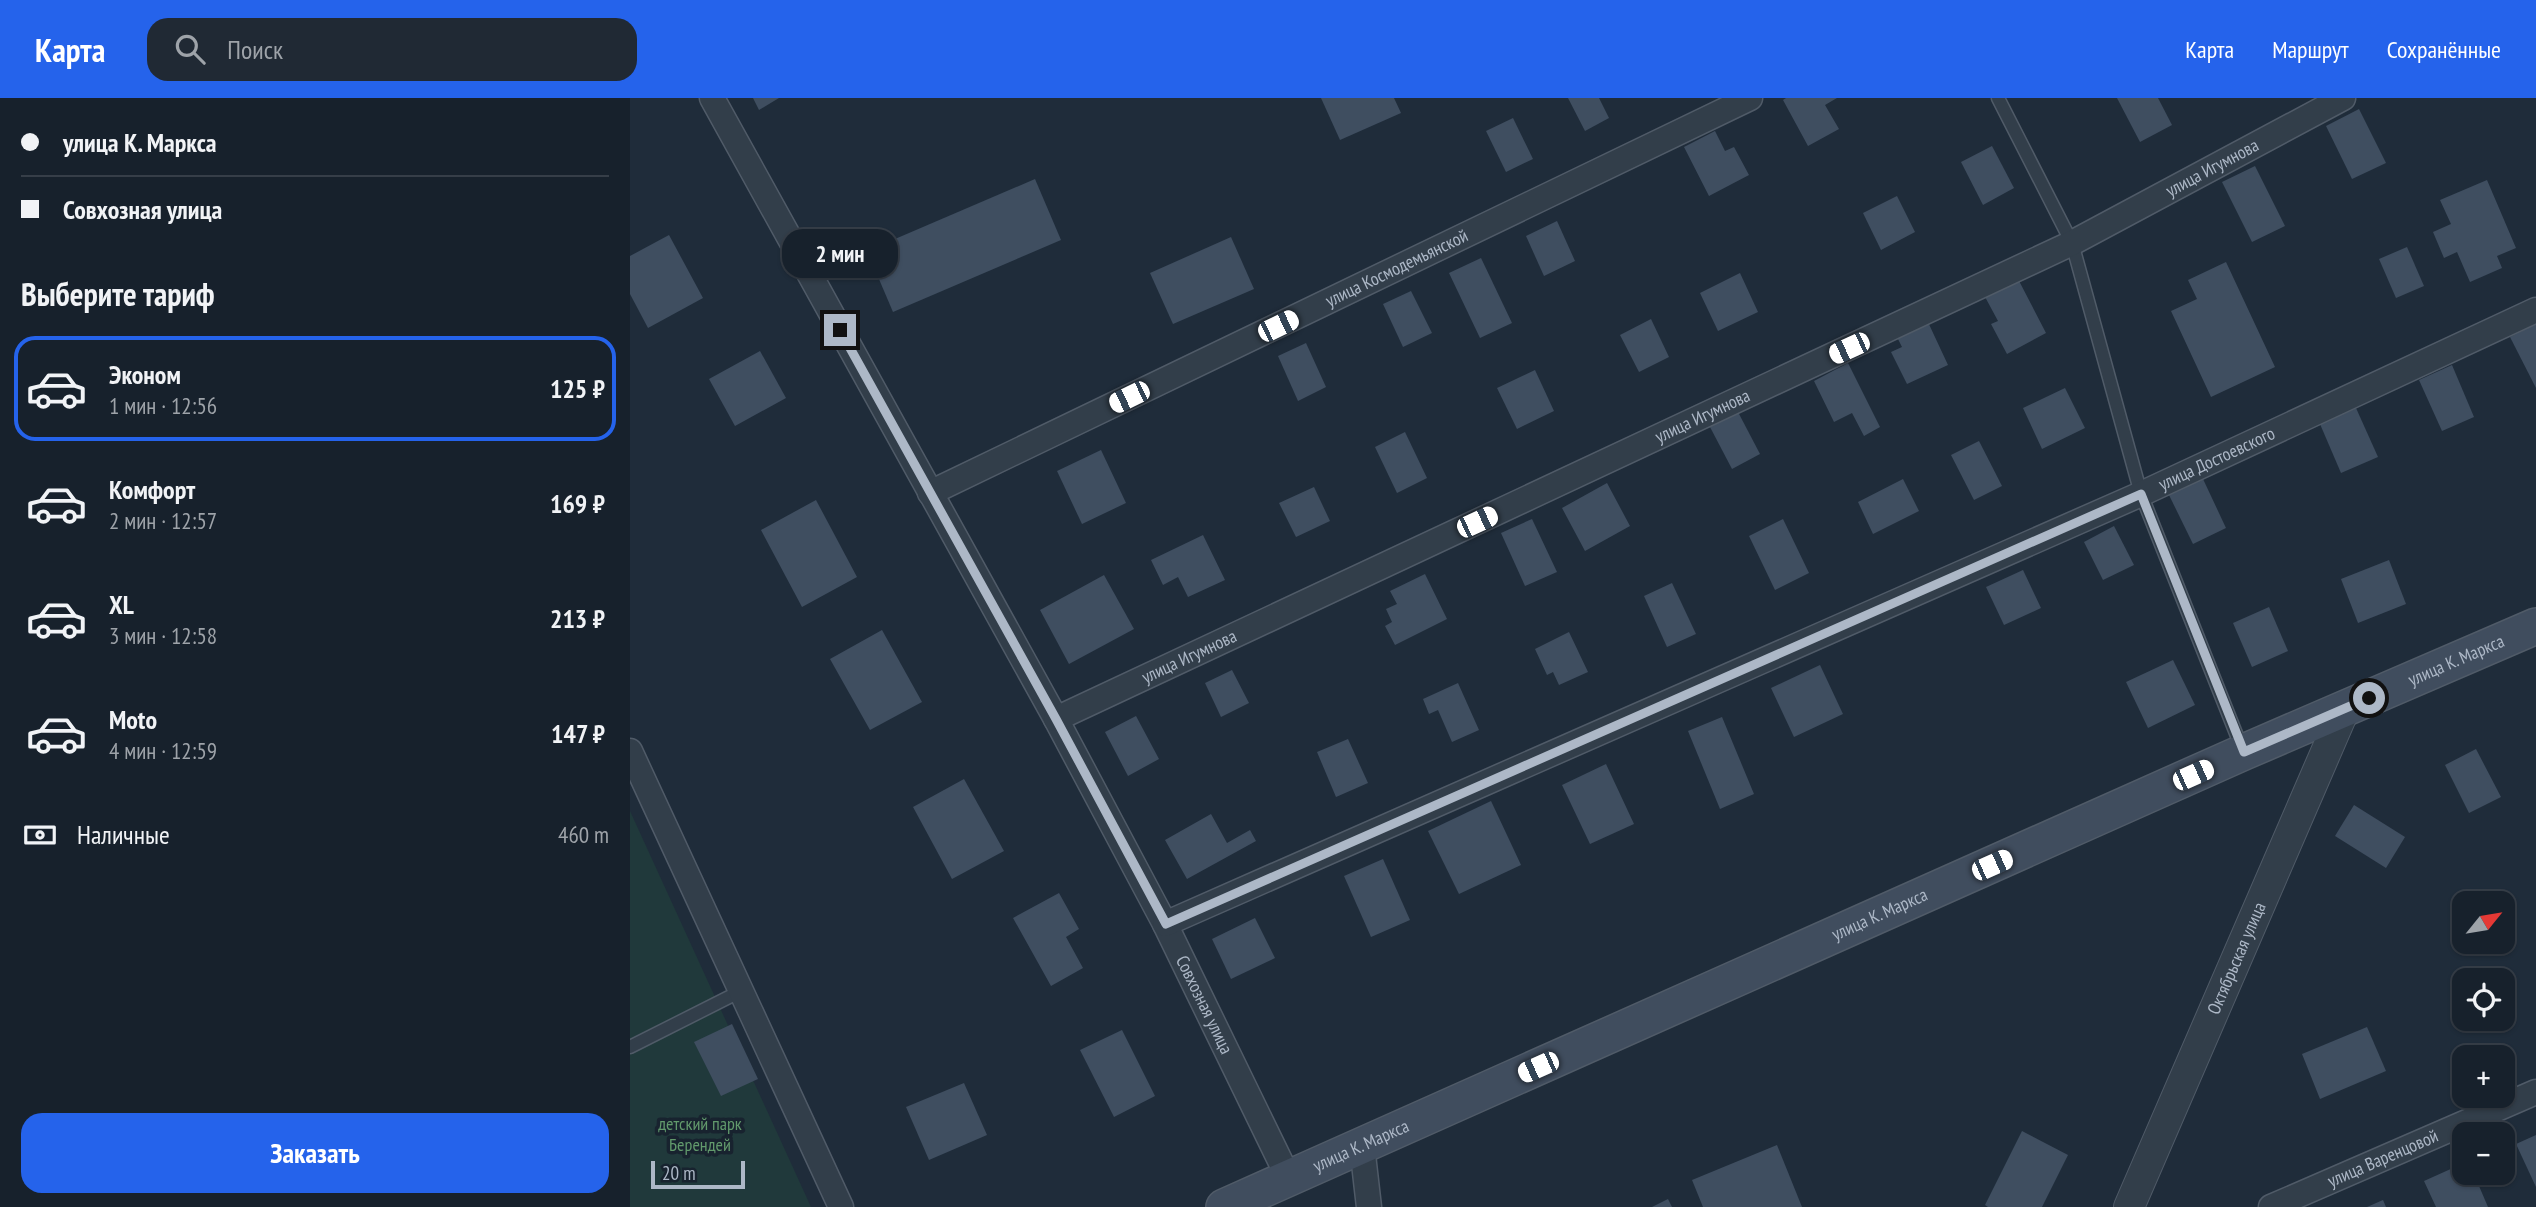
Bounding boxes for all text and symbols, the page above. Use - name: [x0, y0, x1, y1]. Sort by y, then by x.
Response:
- search box: [147, 18, 637, 81]
- text: Карта: [35, 28, 105, 71]
- icon: search: [171, 30, 209, 68]
- text: Поиск: [227, 33, 283, 66]
- text: Карта: [2185, 34, 2234, 65]
- text: Маршрут: [2272, 34, 2349, 65]
- text: Сохранённые: [2387, 34, 2501, 65]
- text: улица К. Маркса: [63, 126, 216, 159]
- street label: улица Игумнова: [2162, 133, 2262, 202]
- text: Совхозная улица: [63, 193, 222, 226]
- street label: улица Космодемьянской: [1321, 224, 1471, 312]
- callout: 2 мин: [782, 229, 898, 278]
- text: 2 мин: [815, 239, 865, 268]
- text: Выберите тариф: [21, 273, 215, 315]
- car: [1255, 307, 1302, 345]
- route end: [824, 314, 856, 346]
- car: [1826, 330, 1873, 366]
- icon: car: [25, 357, 88, 420]
- text: Эконом: [109, 358, 181, 391]
- text: 125 ₽: [550, 372, 605, 405]
- car: [1106, 378, 1153, 416]
- street label: улица Игумнова: [1651, 384, 1753, 448]
- text: 1 мин · 12:56: [109, 391, 217, 420]
- street label: улица Достоевского: [2155, 421, 2279, 495]
- icon: car: [25, 472, 88, 535]
- text: Комфорт: [109, 473, 195, 506]
- text: 169 ₽: [550, 487, 605, 520]
- car: [1454, 504, 1501, 540]
- text: 2 мин · 12:57: [109, 506, 217, 535]
- icon: car: [25, 587, 88, 650]
- text: XL: [109, 588, 134, 621]
- text: 213 ₽: [550, 602, 605, 635]
- text: 3 мин · 12:58: [109, 621, 217, 650]
- street label: улица Игумнова: [1138, 624, 1240, 688]
- street label: улица К. Маркса: [2404, 629, 2508, 691]
- route start: [2353, 682, 2385, 714]
- icon: car: [25, 702, 88, 765]
- text: Moto: [109, 703, 157, 736]
- text: 147 ₽: [551, 717, 605, 750]
- text: 4 мин · 12:59: [109, 736, 217, 765]
- car: [2170, 757, 2217, 793]
- icon: cash: [21, 816, 59, 854]
- text: Наличные: [77, 818, 170, 851]
- text: 460 m: [558, 820, 609, 849]
- car: [1969, 847, 2016, 883]
- street label: улица К. Маркса: [1828, 883, 1931, 945]
- north arrow: [2452, 891, 2515, 954]
- map controls: [2452, 891, 2515, 1185]
- street label: Октябрьская улица: [2202, 898, 2271, 1018]
- street label: Совхозная улица: [1171, 952, 1238, 1058]
- button: locate: [2452, 968, 2515, 1031]
- button: +: [2452, 1045, 2515, 1108]
- car: [1515, 1049, 1562, 1085]
- park label: детский парк Берендей: [658, 1112, 742, 1156]
- button: Заказать: [21, 1113, 609, 1193]
- street label: улица К. Маркса: [1309, 1114, 1412, 1177]
- button: −: [2452, 1122, 2515, 1185]
- street label: улица Варенцовой: [2324, 1124, 2442, 1192]
- scale bar: [651, 1158, 746, 1190]
- text: 20 m: [662, 1161, 696, 1185]

